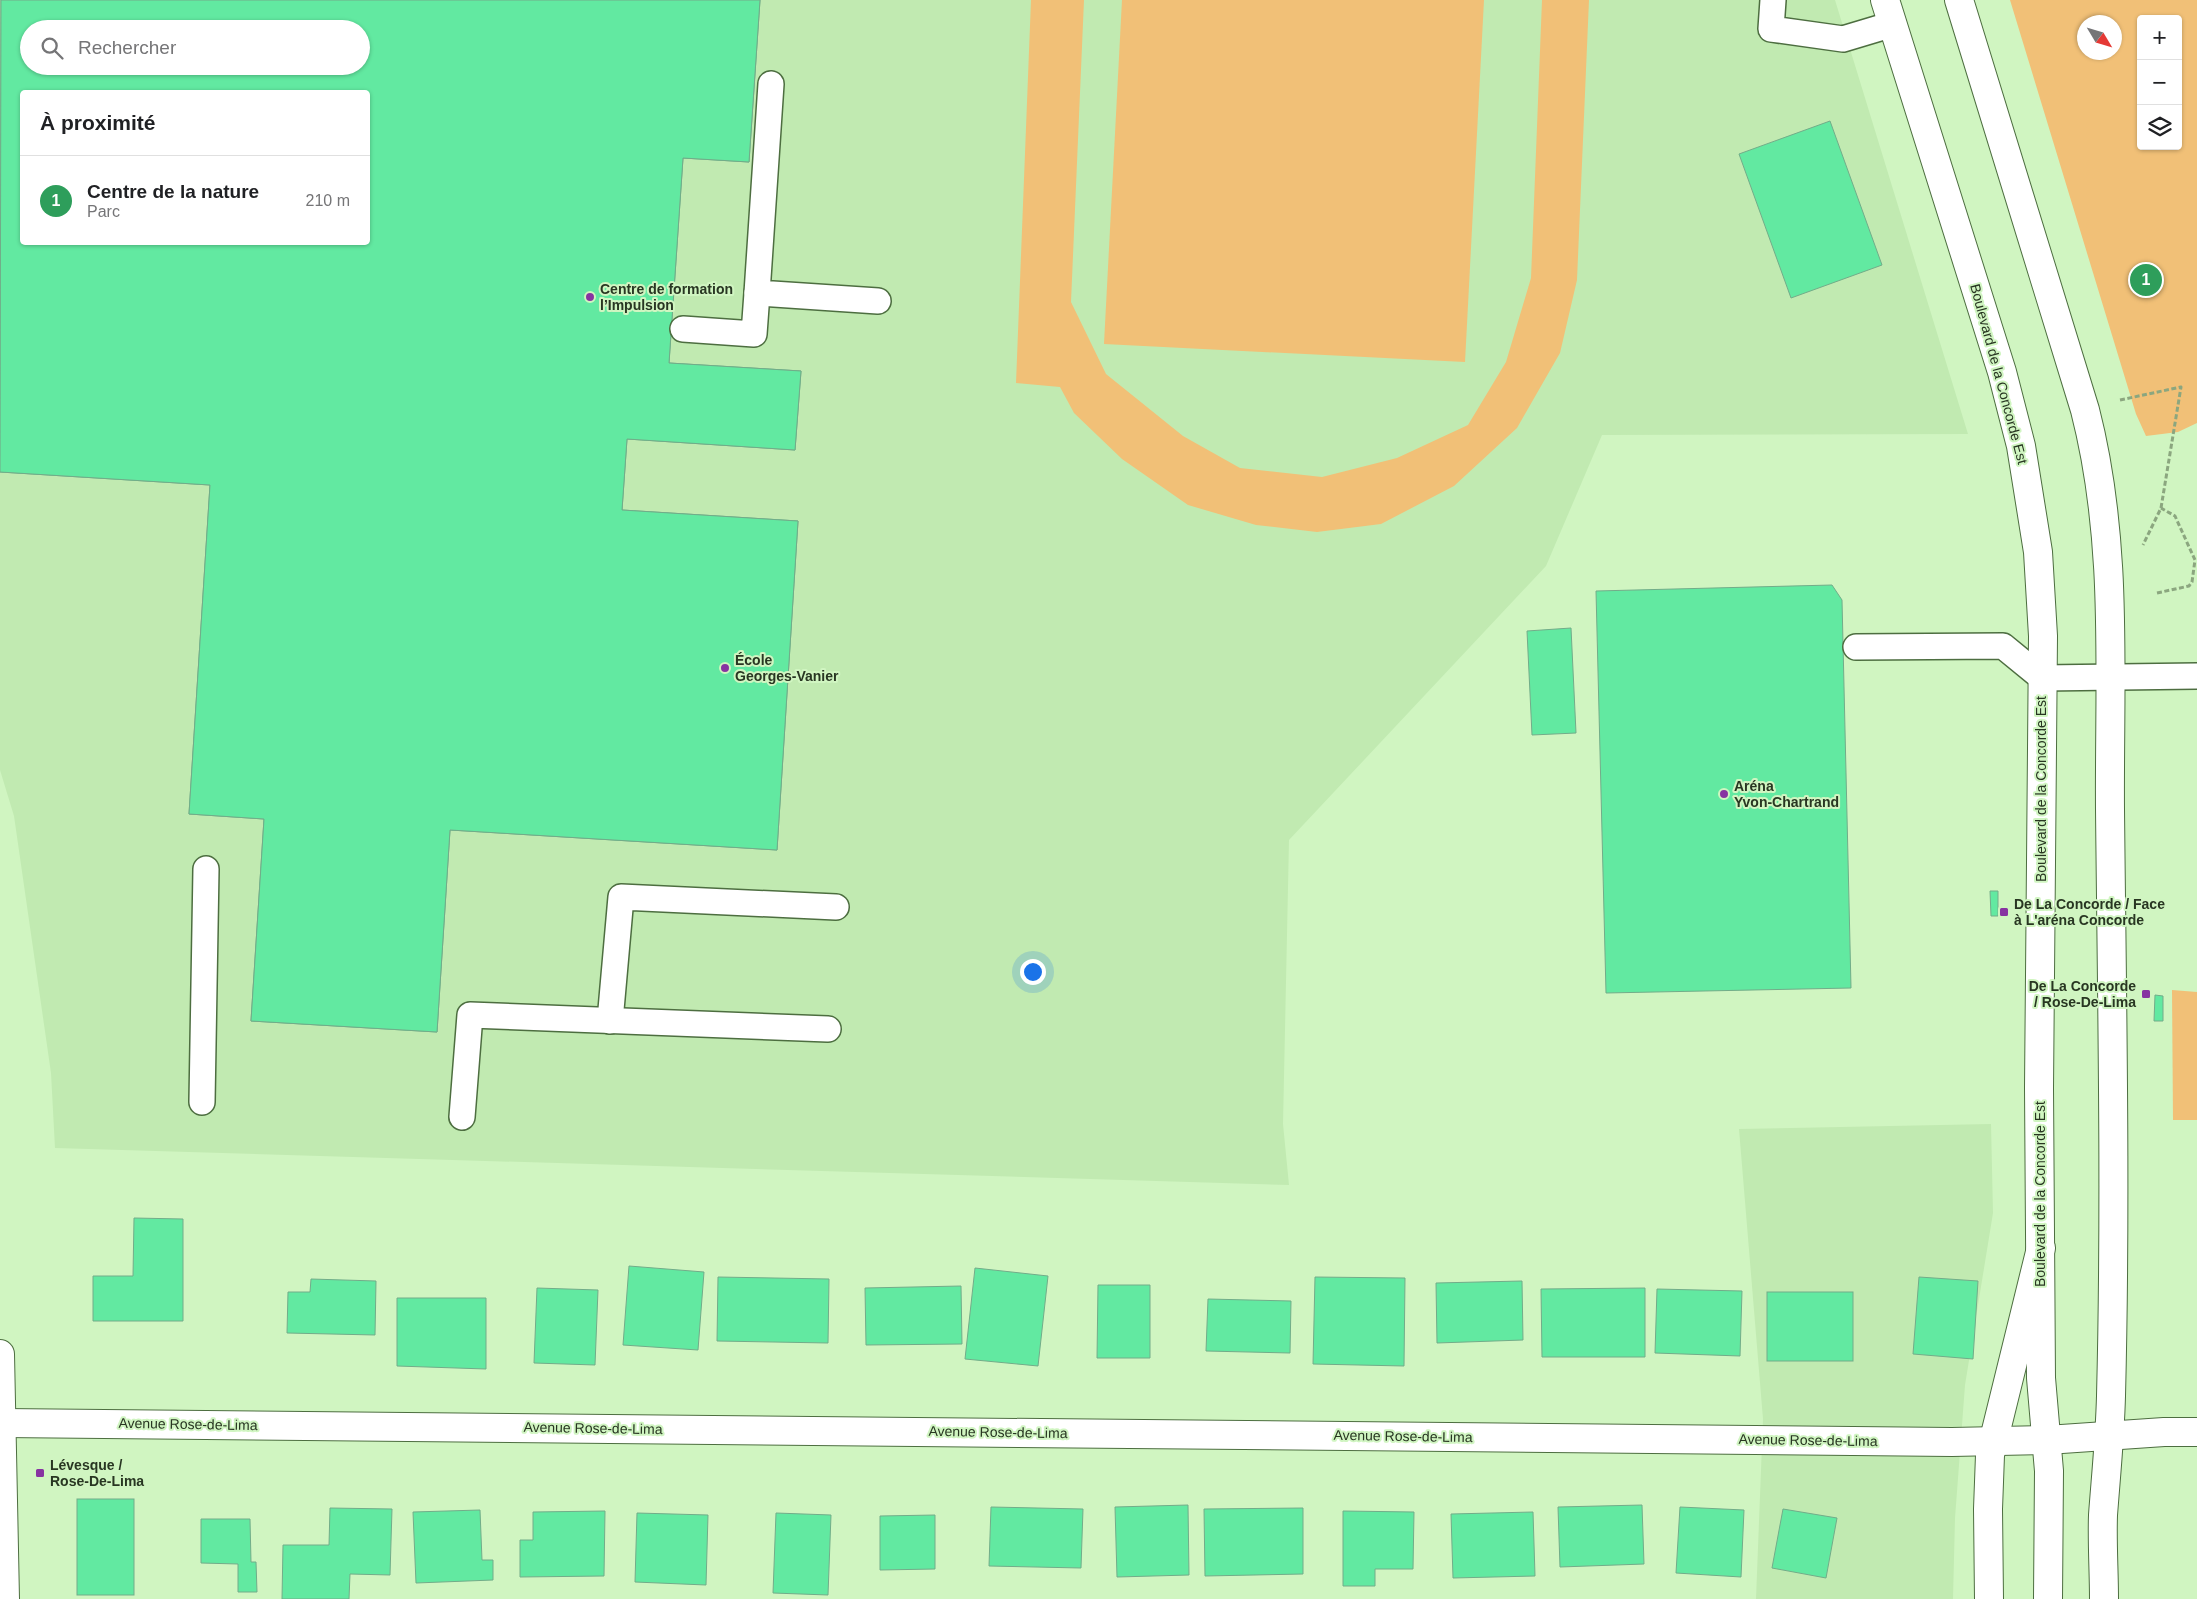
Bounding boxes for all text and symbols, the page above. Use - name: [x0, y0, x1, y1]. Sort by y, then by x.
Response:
- north arrow: [2077, 15, 2122, 60]
- map controls: [2137, 15, 2182, 150]
- button: +: [2137, 15, 2182, 60]
- search box: [20, 20, 370, 75]
- icon: search: [38, 34, 66, 62]
- text: Rechercher: [78, 37, 176, 58]
- button: −: [2137, 60, 2182, 105]
- button: layers: [2137, 105, 2182, 150]
- text: À proximité: [40, 111, 156, 134]
- text: Centre de la nature: [87, 181, 259, 202]
- text: 1: [52, 192, 60, 209]
- text: 210 m: [306, 192, 350, 209]
- text: Parc: [87, 203, 120, 220]
- pin: 1: [2130, 261, 2162, 299]
- place label: Centre de formation l’Impulsion: [600, 281, 733, 313]
- street label: Boulevard de la Concorde Est: [1967, 282, 2031, 466]
- marker: Centre de formation l’Impulsion: [584, 291, 596, 303]
- place label: École Georges-Vanier: [735, 652, 839, 684]
- marker: École Georges-Vanier: [719, 662, 731, 674]
- street label: Boulevard de la Concorde Est: [2033, 696, 2049, 882]
- place label: Aréna Yvon-Chartrand: [1734, 778, 1839, 810]
- marker: Aréna Yvon-Chartrand: [1718, 788, 1730, 800]
- place label: De La Concorde / Face à L'aréna Concorde: [2014, 896, 2165, 928]
- marker: De La Concorde / Face à L'aréna Concorde: [1998, 906, 2010, 918]
- your location: [1020, 959, 1046, 985]
- place label: De La Concorde / Rose-De-Lima: [2029, 978, 2136, 1010]
- marker: De La Concorde / Rose-De-Lima: [2140, 988, 2152, 1000]
- street label: Boulevard de la Concorde Est: [2032, 1101, 2048, 1287]
- street label: Avenue Rose-de-Lima: [118, 1415, 258, 1433]
- street label: Avenue Rose-de-Lima: [523, 1419, 663, 1437]
- street label: Avenue Rose-de-Lima: [928, 1423, 1068, 1441]
- street label: Avenue Rose-de-Lima: [1333, 1427, 1473, 1445]
- street label: Avenue Rose-de-Lima: [1738, 1431, 1878, 1449]
- place label: Lévesque / Rose-De-Lima: [50, 1457, 144, 1489]
- marker: Lévesque / Rose-De-Lima: [34, 1467, 46, 1479]

